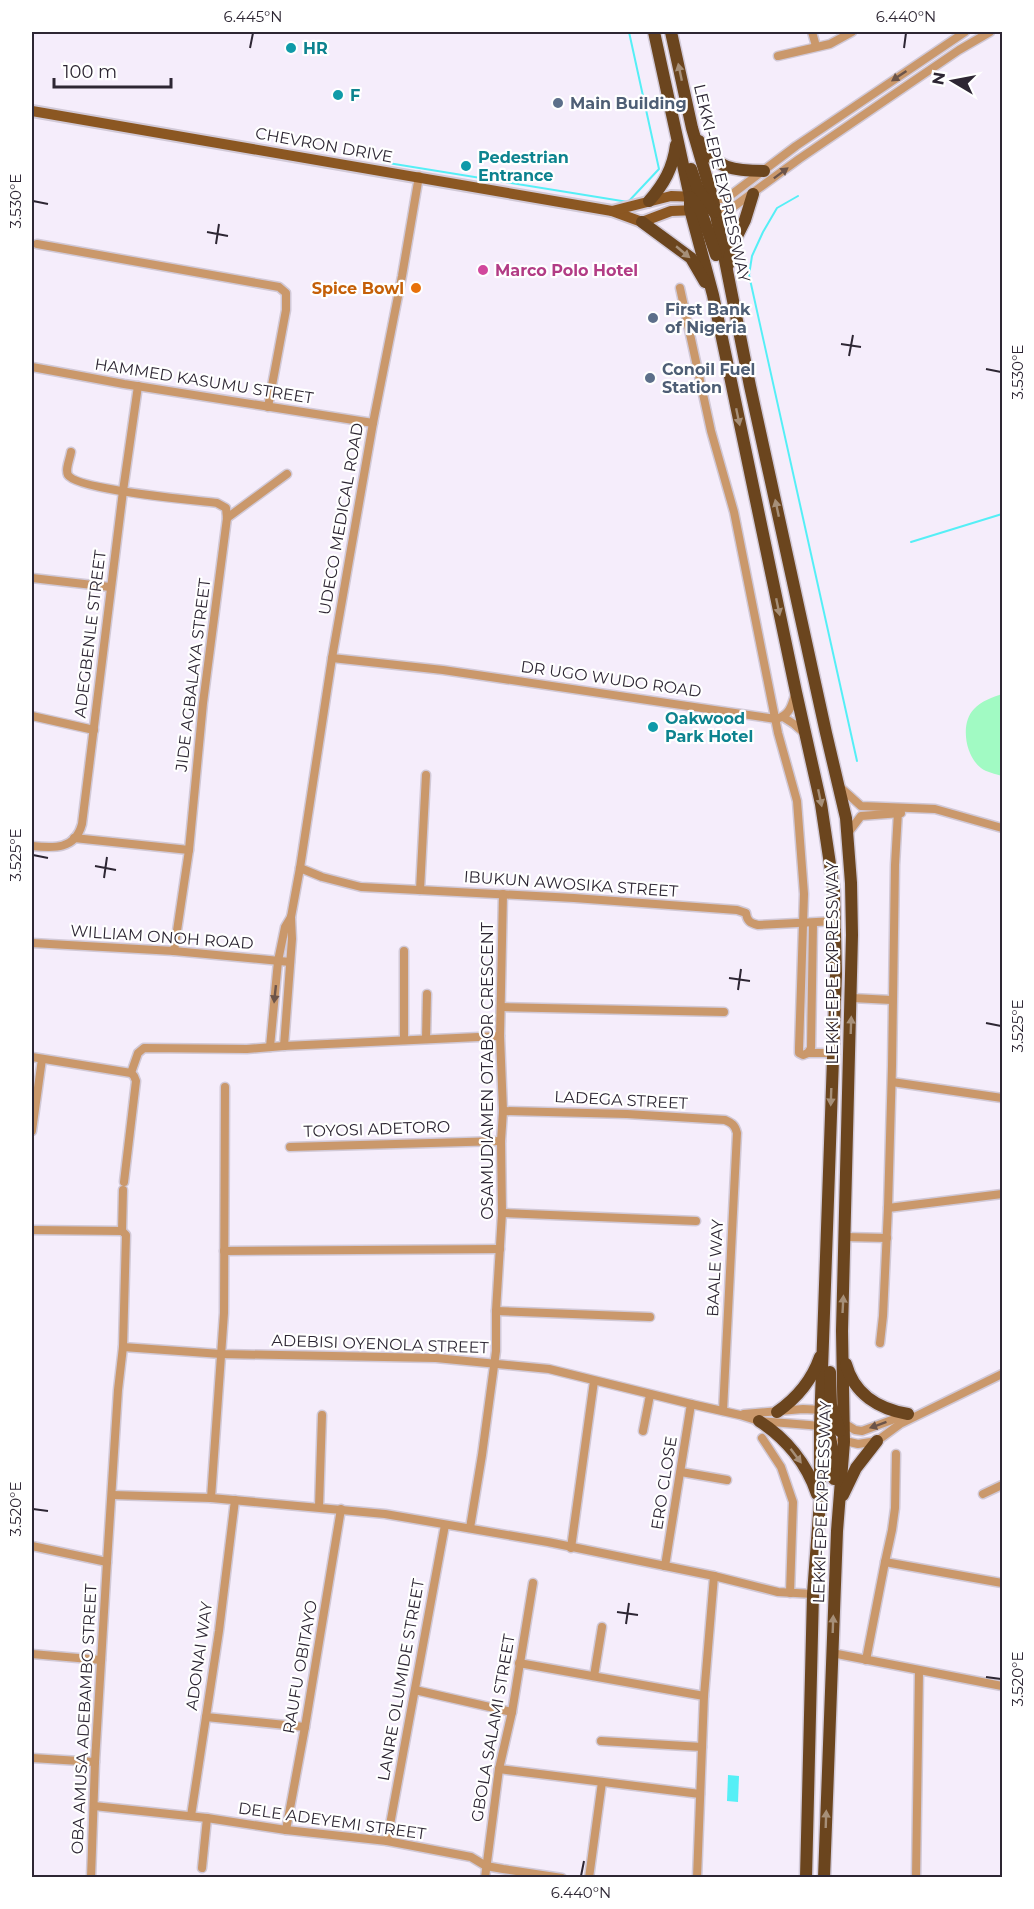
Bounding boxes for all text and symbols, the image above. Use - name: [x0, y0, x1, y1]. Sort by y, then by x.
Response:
- text: 6.445°N: [224, 7, 282, 26]
- text: 6.440°N: [876, 7, 936, 26]
- place label: HR: [303, 39, 328, 58]
- marker: HR: [284, 41, 298, 55]
- scale bar: [54, 51, 171, 89]
- north arrow: [923, 51, 983, 111]
- text: 100 m: [63, 61, 117, 83]
- one-way arrow: [675, 62, 684, 81]
- one-way arrow: [891, 70, 907, 82]
- text: N: [928, 70, 949, 87]
- street label: LEKKI-EPE EXPRESSWAY: [690, 82, 754, 285]
- place label: F: [350, 86, 360, 105]
- marker: F: [331, 88, 345, 102]
- place label: Main Building: [570, 94, 687, 113]
- marker: Main Building: [551, 96, 565, 110]
- street label: CHEVRON DRIVE: [254, 124, 394, 166]
- place label: Pedestrian Entrance: [478, 148, 569, 185]
- marker: Pedestrian Entrance: [459, 159, 473, 173]
- one-way arrow: [773, 166, 789, 179]
- text: 3.530°E: [6, 174, 25, 228]
- one-way arrow: [676, 246, 691, 258]
- place label: Marco Polo Hotel: [495, 261, 638, 280]
- marker: Marco Polo Hotel: [476, 263, 490, 277]
- place label: Spice Bowl: [312, 279, 404, 298]
- marker: Spice Bowl: [409, 281, 423, 295]
- place label: First Bank of Nigeria: [665, 300, 751, 337]
- marker: First Bank of Nigeria: [646, 311, 660, 325]
- text: 3.530°E: [1008, 345, 1027, 399]
- street label: HAMMED KASUMU STREET: [93, 354, 316, 408]
- place label: Conoil Fuel Station: [662, 360, 755, 397]
- marker: Conoil Fuel Station: [643, 371, 657, 385]
- one-way arrow: [734, 407, 743, 426]
- street label: UDECO MEDICAL ROAD: [315, 421, 367, 617]
- one-way arrow: [772, 498, 781, 517]
- street label: ADEGBENLE STREET: [70, 548, 110, 719]
- street label: JIDE AGBALAYA STREET: [172, 577, 214, 774]
- one-way arrow: [774, 598, 783, 617]
- street label: DR UGO WUDO ROAD: [519, 657, 703, 701]
- place label: Oakwood Park Hotel: [665, 709, 753, 746]
- marker: Oakwood Park Hotel: [646, 720, 660, 734]
- one-way arrow: [815, 789, 825, 807]
- text: 3.525°E: [6, 828, 25, 882]
- street label: LEKKI-EPE EXPRESSWAY: [823, 861, 842, 1064]
- street label: IBUKUN AWOSIKA STREET: [463, 867, 680, 901]
- street label: WILLIAM ONOH ROAD: [70, 921, 254, 953]
- street label: OSAMUDIAMEN OTABOR CRESCENT: [478, 921, 497, 1220]
- one-way arrow: [270, 985, 280, 1004]
- text: 3.525°E: [1008, 999, 1027, 1053]
- one-way arrow: [846, 1015, 855, 1034]
- street label: LADEGA STREET: [554, 1087, 689, 1113]
- one-way arrow: [826, 1087, 835, 1106]
- street label: TOYOSI ADETORO: [303, 1117, 451, 1141]
- street label: BAALE WAY: [703, 1218, 727, 1317]
- one-way arrow: [838, 1294, 847, 1313]
- street label: ADEBISI OYENOLA STREET: [271, 1331, 490, 1357]
- street label: LEKKI-EPE EXPRESSWAY: [809, 1399, 835, 1604]
- one-way arrow: [869, 1420, 887, 1430]
- street label: ERO CLOSE: [647, 1435, 681, 1531]
- one-way arrow: [790, 1448, 802, 1463]
- text: 3.520°E: [6, 1482, 25, 1536]
- street label: LANRE OLUMIDE STREET: [374, 1577, 428, 1783]
- street label: OBA AMUSA ADEBAMBO STREET: [67, 1582, 101, 1855]
- street label: RAUFU OBITAYO: [279, 1599, 321, 1735]
- street label: ADONAI WAY: [182, 1600, 216, 1712]
- one-way arrow: [829, 1615, 838, 1634]
- street label: GBOLA SALAMI STREET: [467, 1632, 519, 1823]
- text: 3.520°E: [1008, 1652, 1027, 1706]
- street label: DELE ADEYEMI STREET: [237, 1798, 428, 1844]
- one-way arrow: [821, 1810, 831, 1829]
- text: 6.440°N: [551, 1883, 611, 1902]

